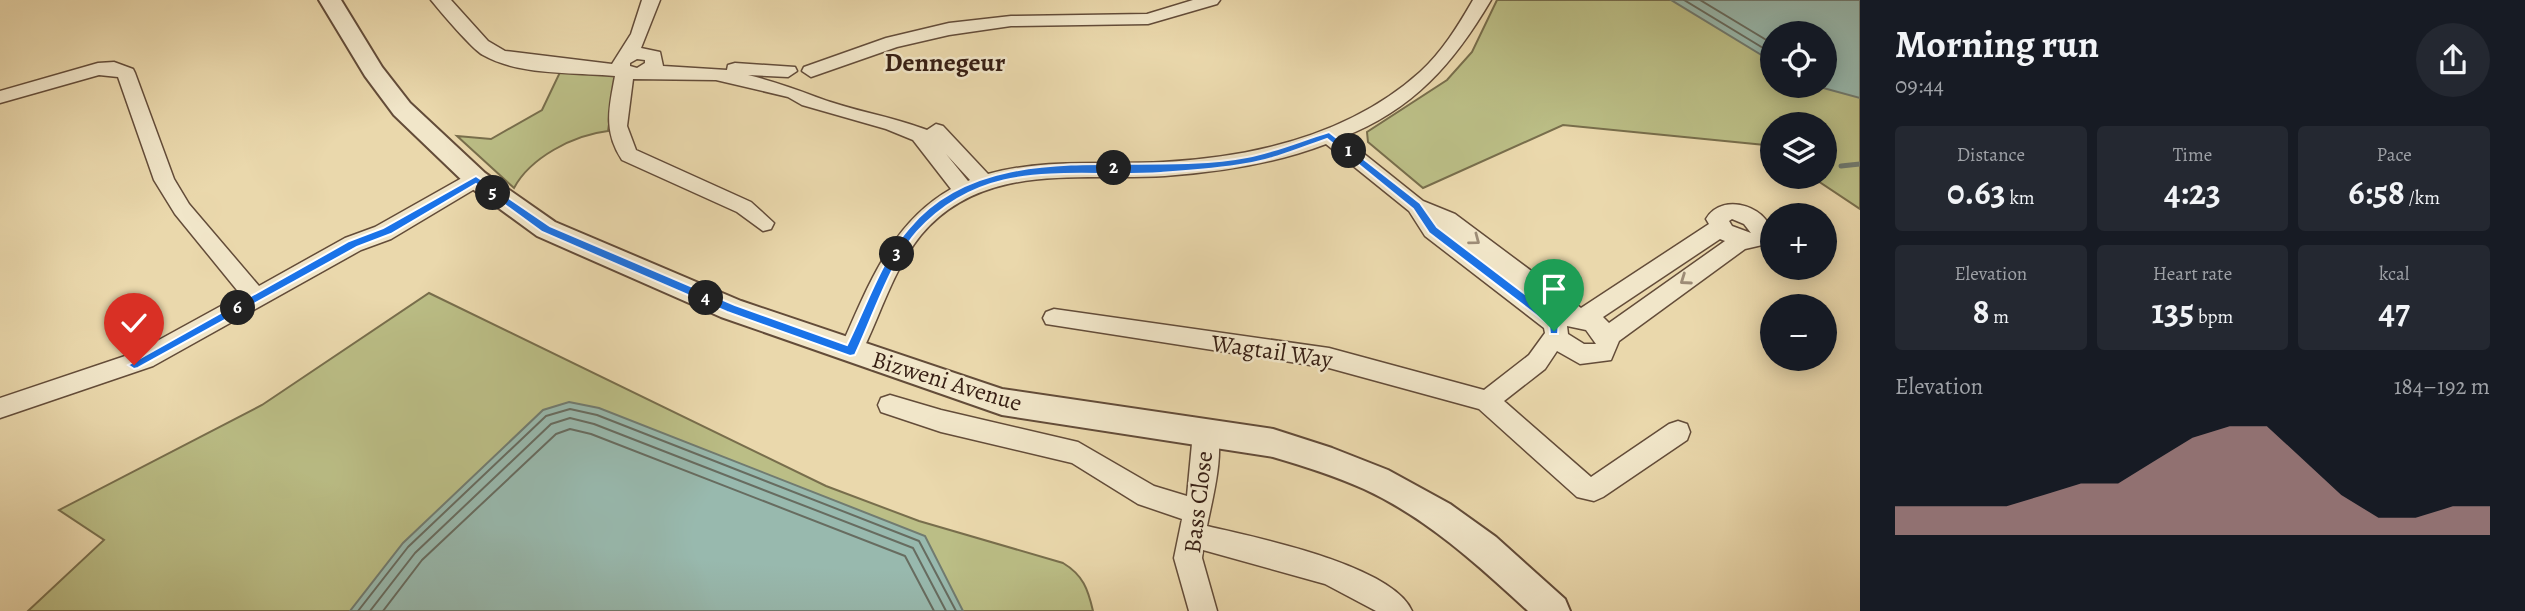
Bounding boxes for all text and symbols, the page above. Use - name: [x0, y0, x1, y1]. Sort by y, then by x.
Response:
- text: Morning run: [1895, 18, 2099, 70]
- map controls: [1760, 21, 1837, 371]
- button: locate: [1760, 21, 1837, 98]
- button: share: [2416, 23, 2490, 97]
- district label: Dennegeur: [885, 45, 1006, 80]
- text: 09:44: [1895, 70, 1944, 101]
- button: layers: [1760, 112, 1837, 189]
- pin: 1: [1332, 134, 1366, 168]
- text: 1: [1345, 137, 1352, 163]
- text: Distance: [1957, 142, 2025, 168]
- text: Time: [2173, 142, 2212, 168]
- text: Pace: [2377, 142, 2412, 168]
- pin: 2: [1096, 150, 1132, 186]
- text: 2: [1109, 154, 1118, 180]
- text: 0.63: [1947, 168, 2006, 216]
- text: 4:23: [2164, 168, 2221, 216]
- text: 6:58: [2348, 168, 2405, 216]
- pin: 5: [476, 176, 510, 210]
- text: 5: [488, 179, 497, 205]
- text: km: [2006, 185, 2035, 211]
- text: /km: [2405, 185, 2440, 211]
- button: +: [1760, 203, 1837, 280]
- one-way arrow: [1467, 232, 1479, 245]
- pin: 3: [880, 236, 914, 272]
- text: 3: [892, 240, 901, 266]
- pin: [1524, 259, 1584, 331]
- text: Elevation: [1954, 261, 2027, 287]
- text: Heart rate: [2153, 261, 2232, 287]
- text: kcal: [2379, 261, 2409, 287]
- icon: arrive: [1535, 270, 1573, 308]
- one-way arrow: [1680, 272, 1693, 284]
- pin: 4: [688, 280, 724, 316]
- text: 4: [701, 284, 710, 310]
- text: 8: [1973, 287, 1989, 335]
- text: 135: [2152, 287, 2194, 335]
- text: 47: [2378, 287, 2410, 335]
- pin: 6: [220, 290, 256, 326]
- pin: [104, 293, 164, 365]
- text: 6: [233, 294, 242, 320]
- button: −: [1760, 294, 1837, 371]
- icon: check: [115, 304, 153, 342]
- text: m: [1989, 304, 2009, 330]
- text: bpm: [2194, 304, 2233, 330]
- street label: Wagtail Way: [1208, 327, 1335, 375]
- street label: Bizweni Avenue: [868, 343, 1026, 419]
- text: Elevation: [1895, 371, 1983, 402]
- text: 184–192 m: [2394, 371, 2490, 402]
- street label: Bass Close: [1176, 449, 1220, 555]

